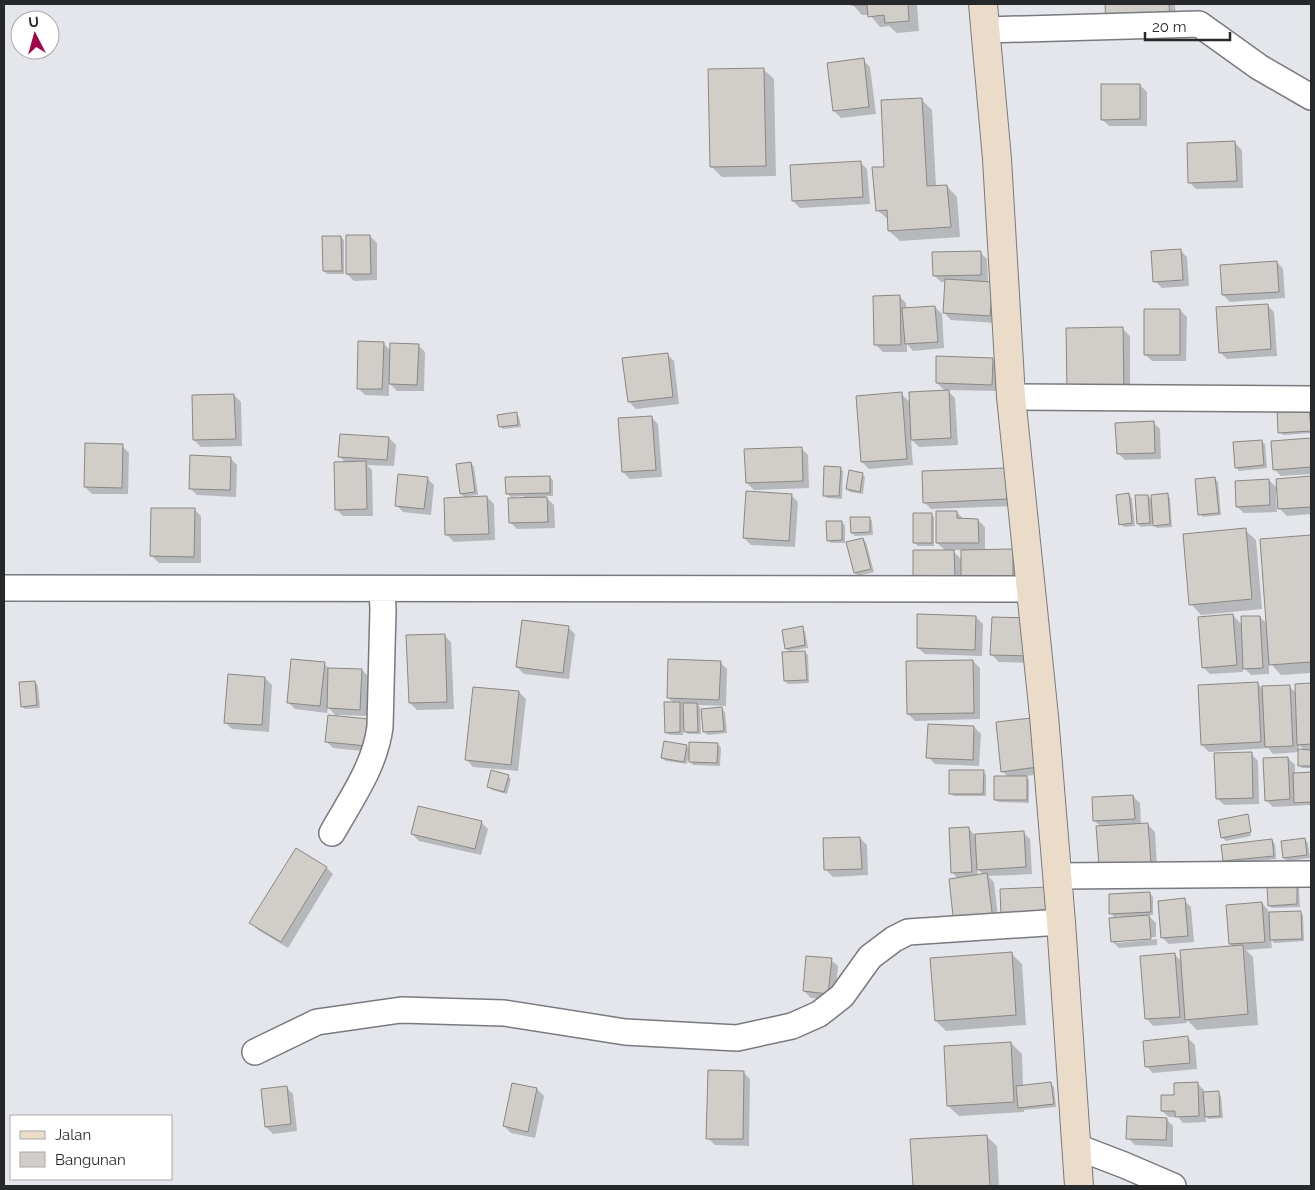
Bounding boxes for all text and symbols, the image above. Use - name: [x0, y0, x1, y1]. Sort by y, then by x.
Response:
- north arrow: [10, 10, 60, 60]
- scale bar: [1145, 10, 1230, 42]
- text: U: [28, 14, 40, 31]
- text: 20 m: [1152, 18, 1187, 36]
- legend: [10, 1115, 172, 1180]
- text: Jalan: [55, 1126, 91, 1144]
- text: Bangunan: [55, 1151, 126, 1169]

